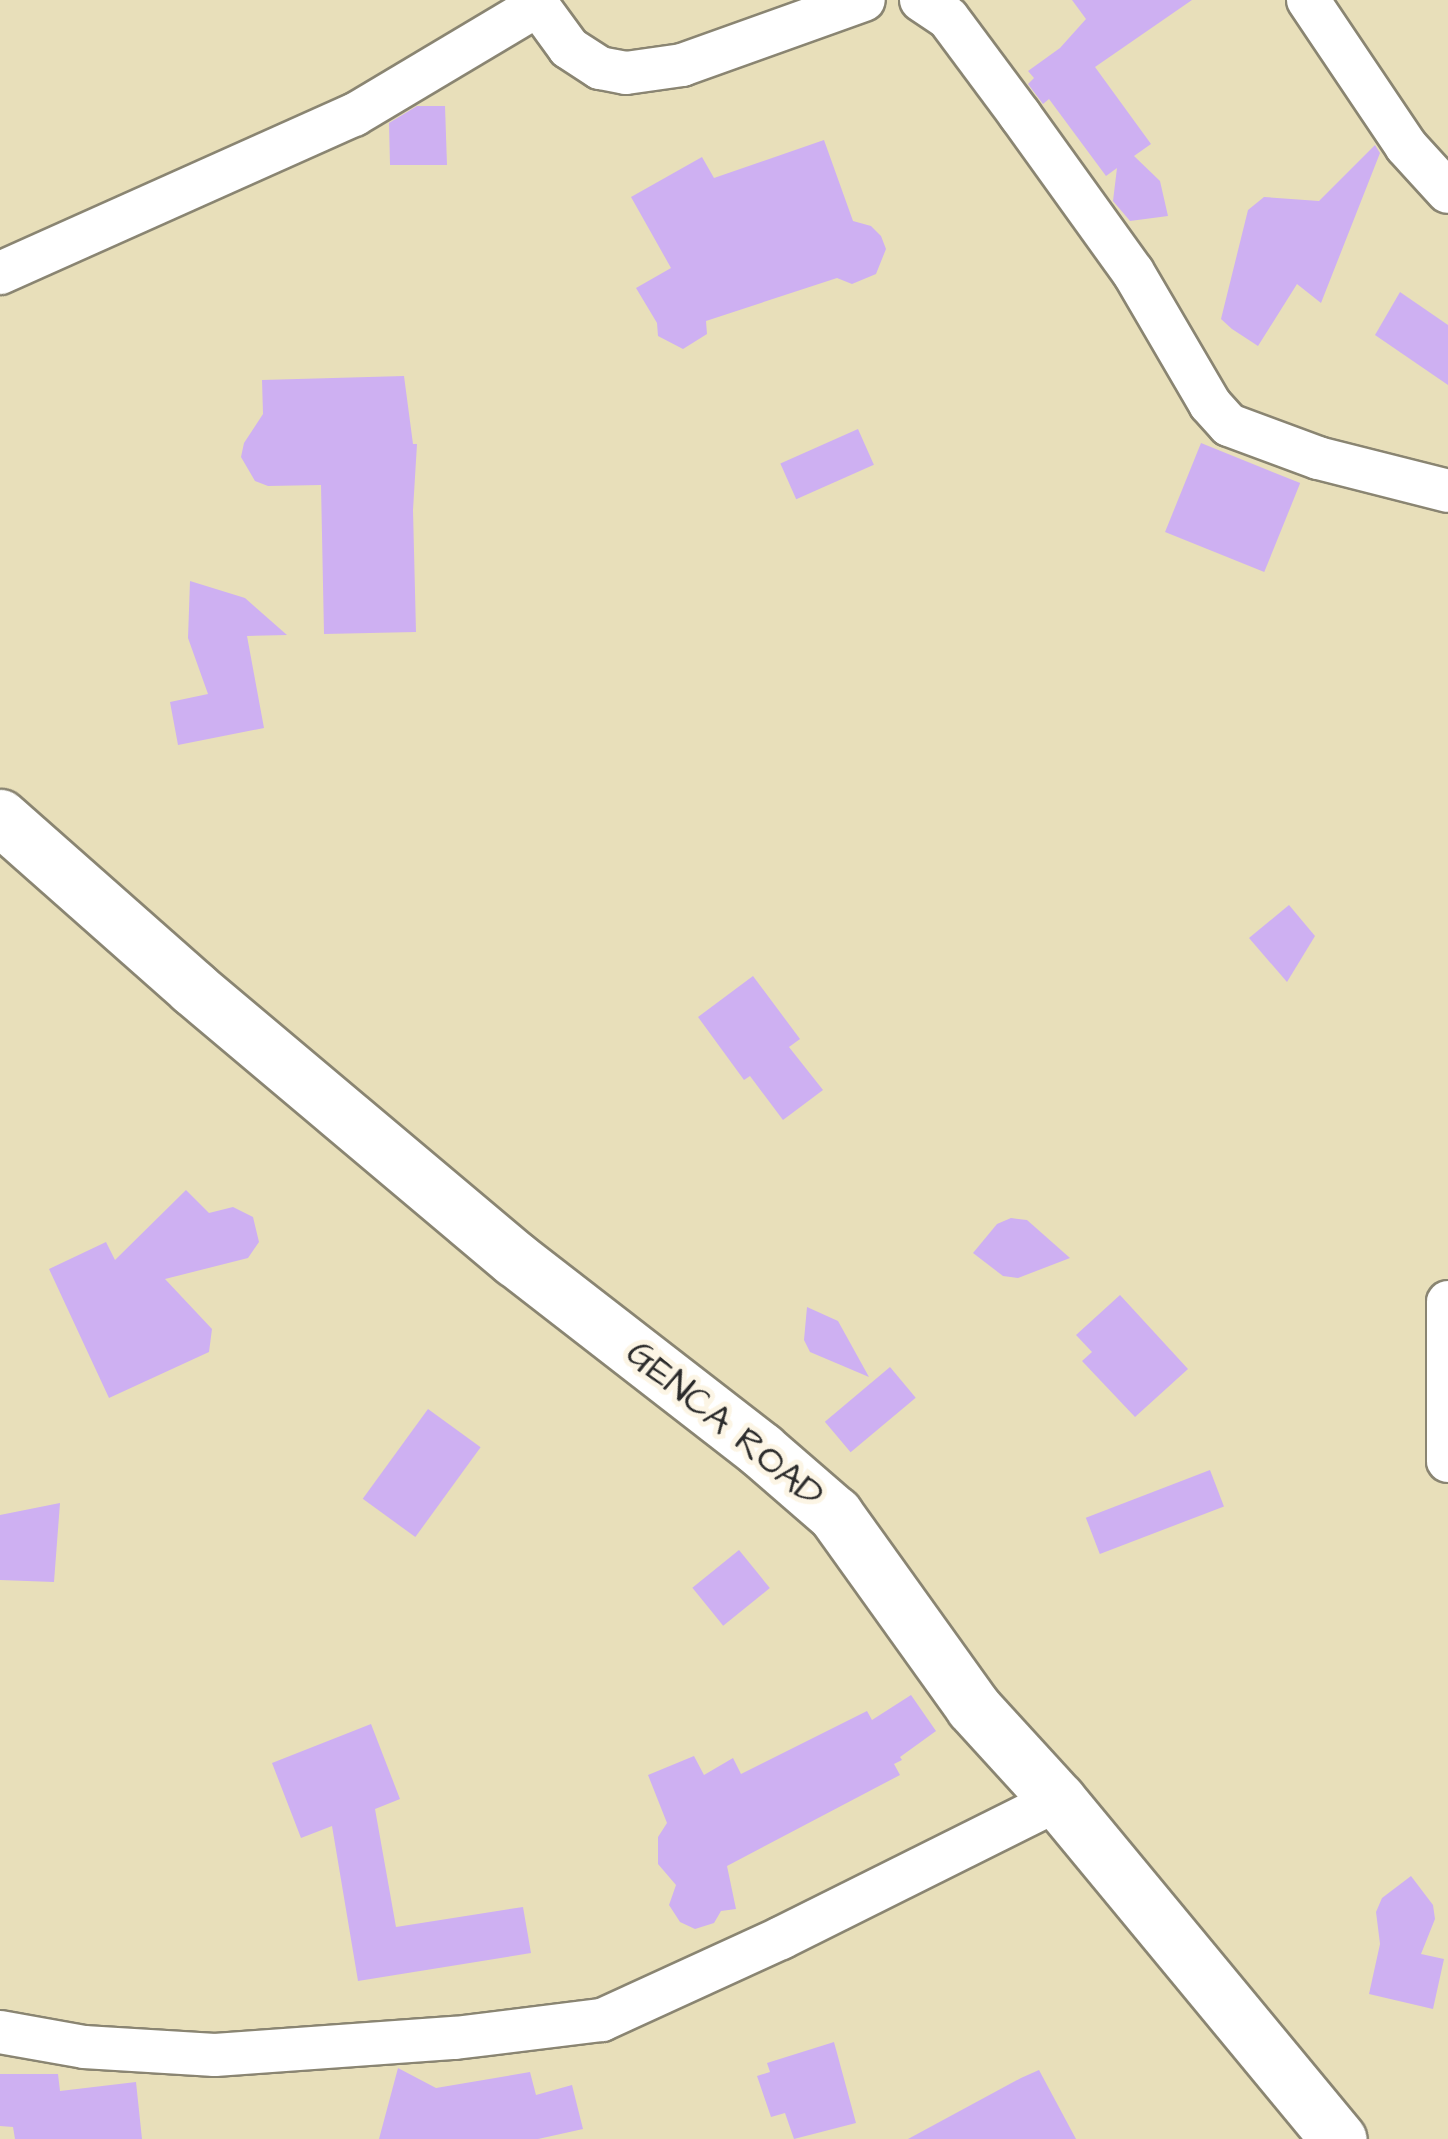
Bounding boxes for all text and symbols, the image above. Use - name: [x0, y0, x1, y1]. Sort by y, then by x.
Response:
- street label: GENCA ROAD: [616, 1332, 832, 1518]

